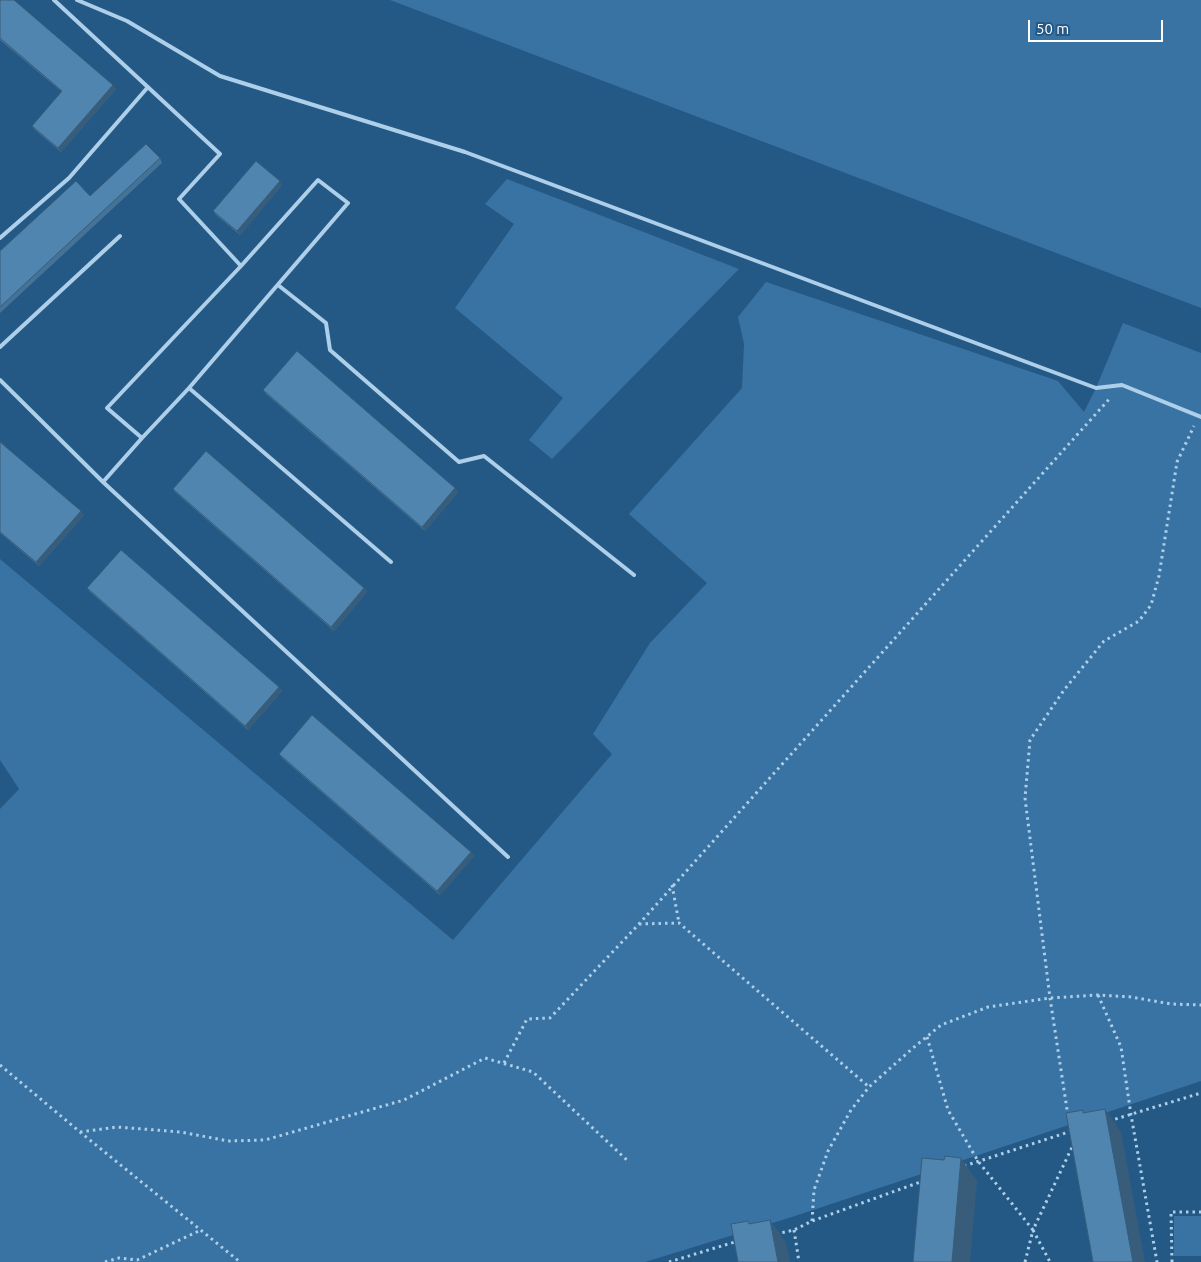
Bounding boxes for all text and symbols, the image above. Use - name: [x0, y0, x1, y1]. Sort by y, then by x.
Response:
- scale bar: [1031, 10, 1166, 42]
- text: 50 m: [1036, 20, 1069, 37]

